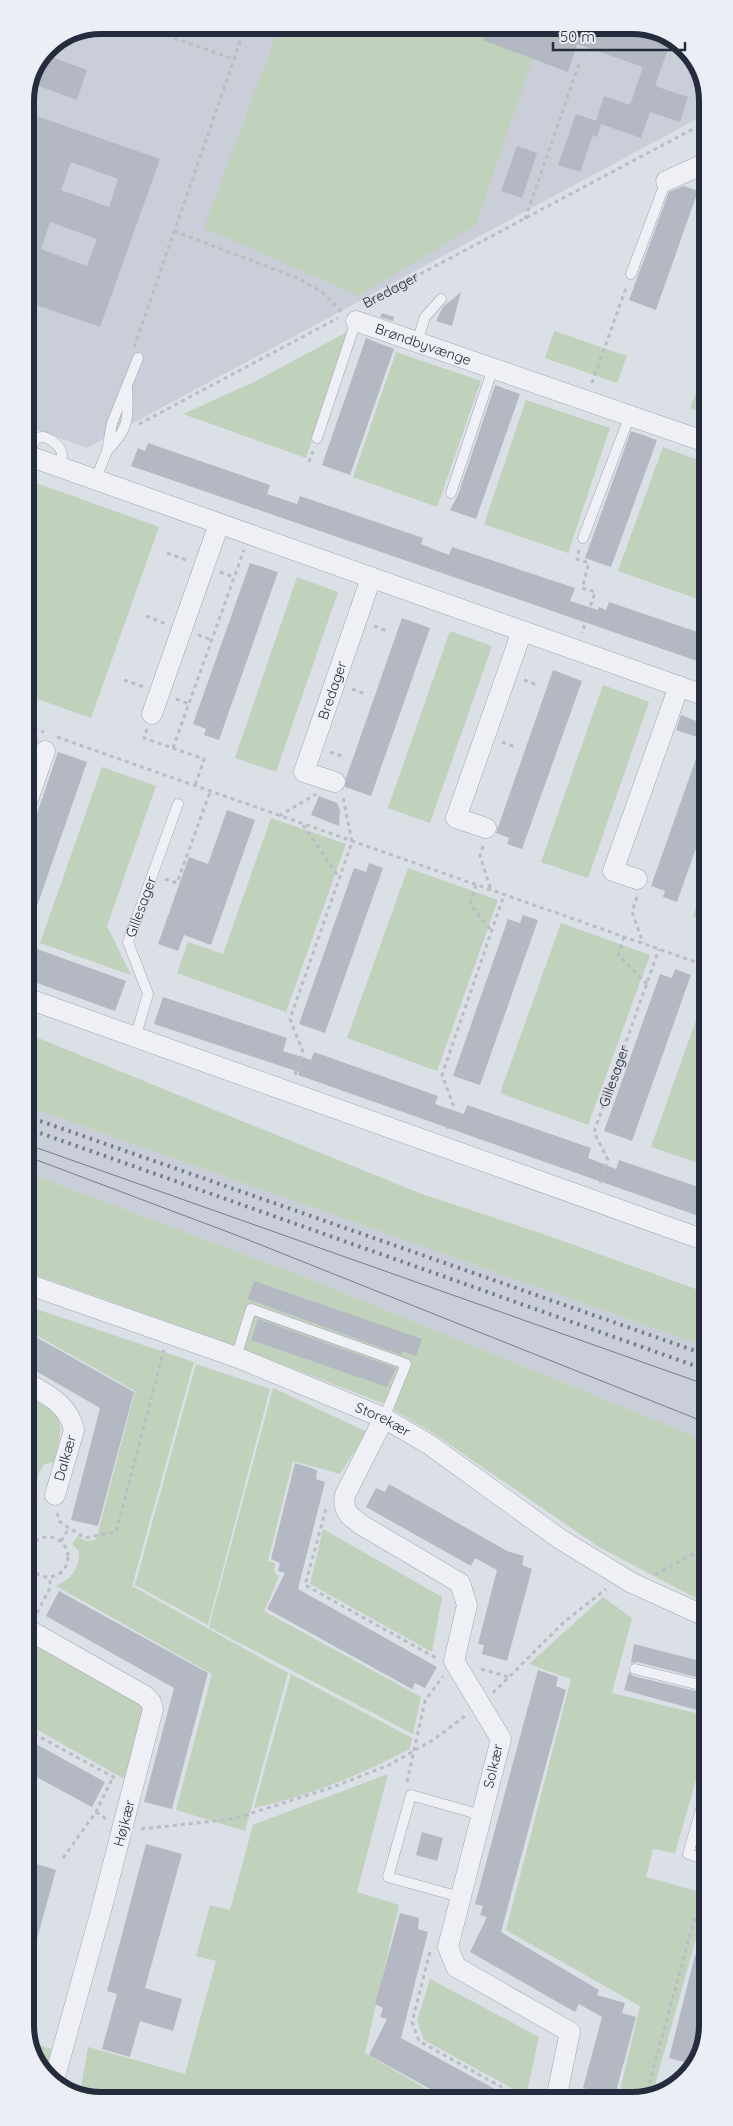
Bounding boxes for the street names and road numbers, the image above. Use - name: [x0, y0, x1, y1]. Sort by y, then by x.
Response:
- street label: Bredager: [359, 267, 422, 312]
- street label: Brøndbyvænge: [373, 319, 474, 369]
- street label: Bredager: [314, 658, 351, 722]
- street label: Gillesager: [121, 873, 160, 940]
- street label: Gillesager: [595, 1042, 633, 1109]
- street label: Storekær: [353, 1398, 414, 1441]
- street label: Dalkær: [50, 1432, 80, 1483]
- street label: Solkær: [479, 1741, 507, 1790]
- street label: Højkær: [109, 1797, 139, 1848]

